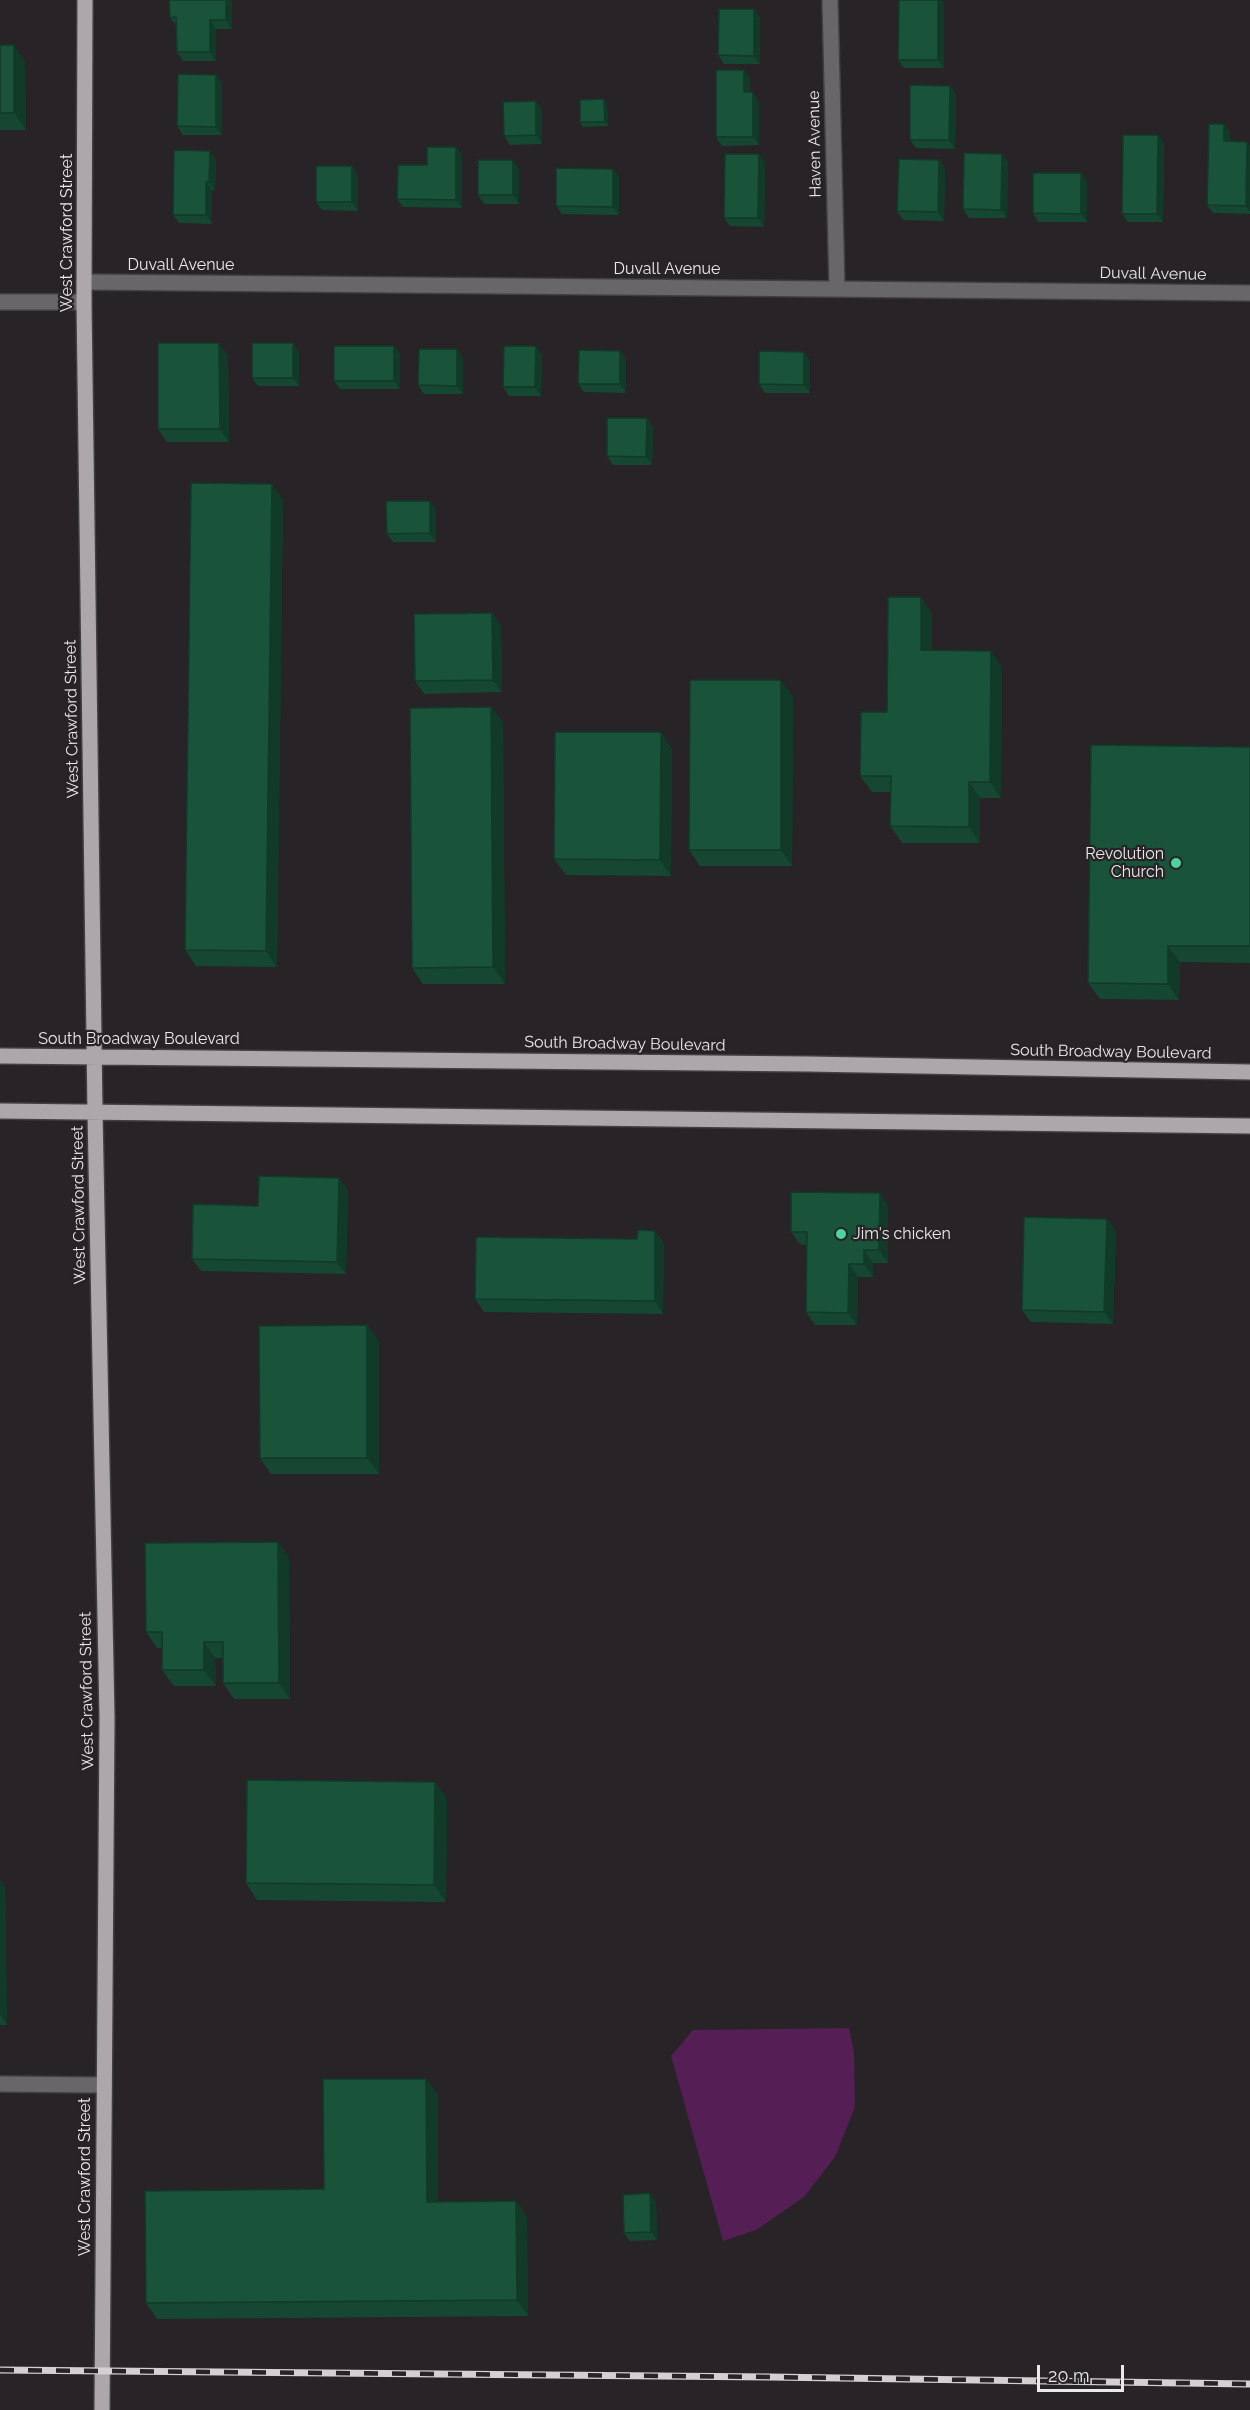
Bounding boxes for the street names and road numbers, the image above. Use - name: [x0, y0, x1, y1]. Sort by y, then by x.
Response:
- street label: Haven Avenue: [804, 90, 826, 198]
- street label: West Crawford Street: [57, 154, 77, 312]
- street label: Duvall Avenue: [128, 255, 234, 275]
- street label: Duvall Avenue: [614, 259, 720, 279]
- street label: Duvall Avenue: [1099, 263, 1207, 285]
- street label: West Crawford Street: [61, 640, 83, 798]
- street label: South Broadway Boulevard: [38, 1029, 240, 1049]
- street label: South Broadway Boulevard: [524, 1033, 726, 1055]
- street label: South Broadway Boulevard: [1010, 1041, 1212, 1063]
- street label: West Crawford Street: [68, 1126, 90, 1284]
- street label: West Crawford Street: [76, 1612, 98, 1770]
- street label: West Crawford Street: [75, 2098, 95, 2256]

